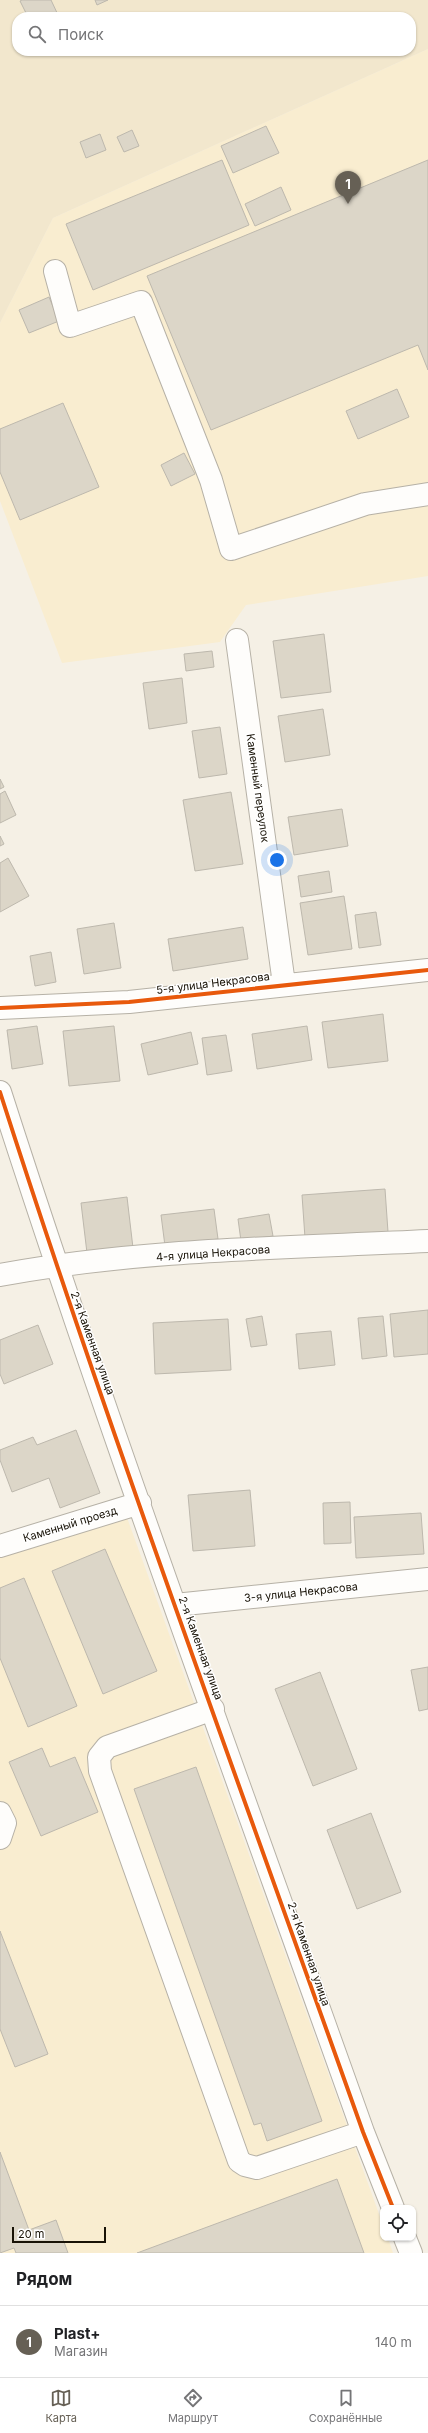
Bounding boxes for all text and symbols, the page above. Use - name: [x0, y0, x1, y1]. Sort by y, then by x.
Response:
- search box: [12, 12, 416, 56]
- icon: search: [26, 23, 48, 45]
- text: Поиск: [58, 25, 104, 44]
- pin: 1: [335, 171, 361, 204]
- street label: Каменный переулок: [243, 733, 273, 843]
- your location: [267, 850, 287, 870]
- street label: 5-я улица Некрасова: [156, 969, 270, 997]
- street label: 4-я улица Некрасова: [155, 1242, 271, 1264]
- street label: 2-я Каменная улица: [68, 1289, 118, 1397]
- street label: Каменный проезд: [21, 1503, 119, 1545]
- street label: 3-я улица Некрасова: [243, 1579, 359, 1605]
- street label: 2-я Каменная улица: [176, 1594, 226, 1702]
- street label: 2-я Каменная улица: [285, 1900, 333, 2008]
- map controls: [380, 2205, 416, 2241]
- button: locate: [380, 2205, 416, 2241]
- scale bar: [12, 2225, 106, 2244]
- text: 20 m: [18, 2227, 44, 2241]
- text: Рядом: [16, 2269, 72, 2289]
- text: Plast+: [54, 2324, 100, 2343]
- text: 1: [26, 2334, 32, 2350]
- text: 140 m: [375, 2334, 412, 2350]
- text: Магазин: [54, 2343, 108, 2359]
- tab: Карта: [45, 2387, 77, 2425]
- tab: Маршрут: [168, 2387, 218, 2425]
- tab: Сохранённые: [309, 2387, 383, 2425]

